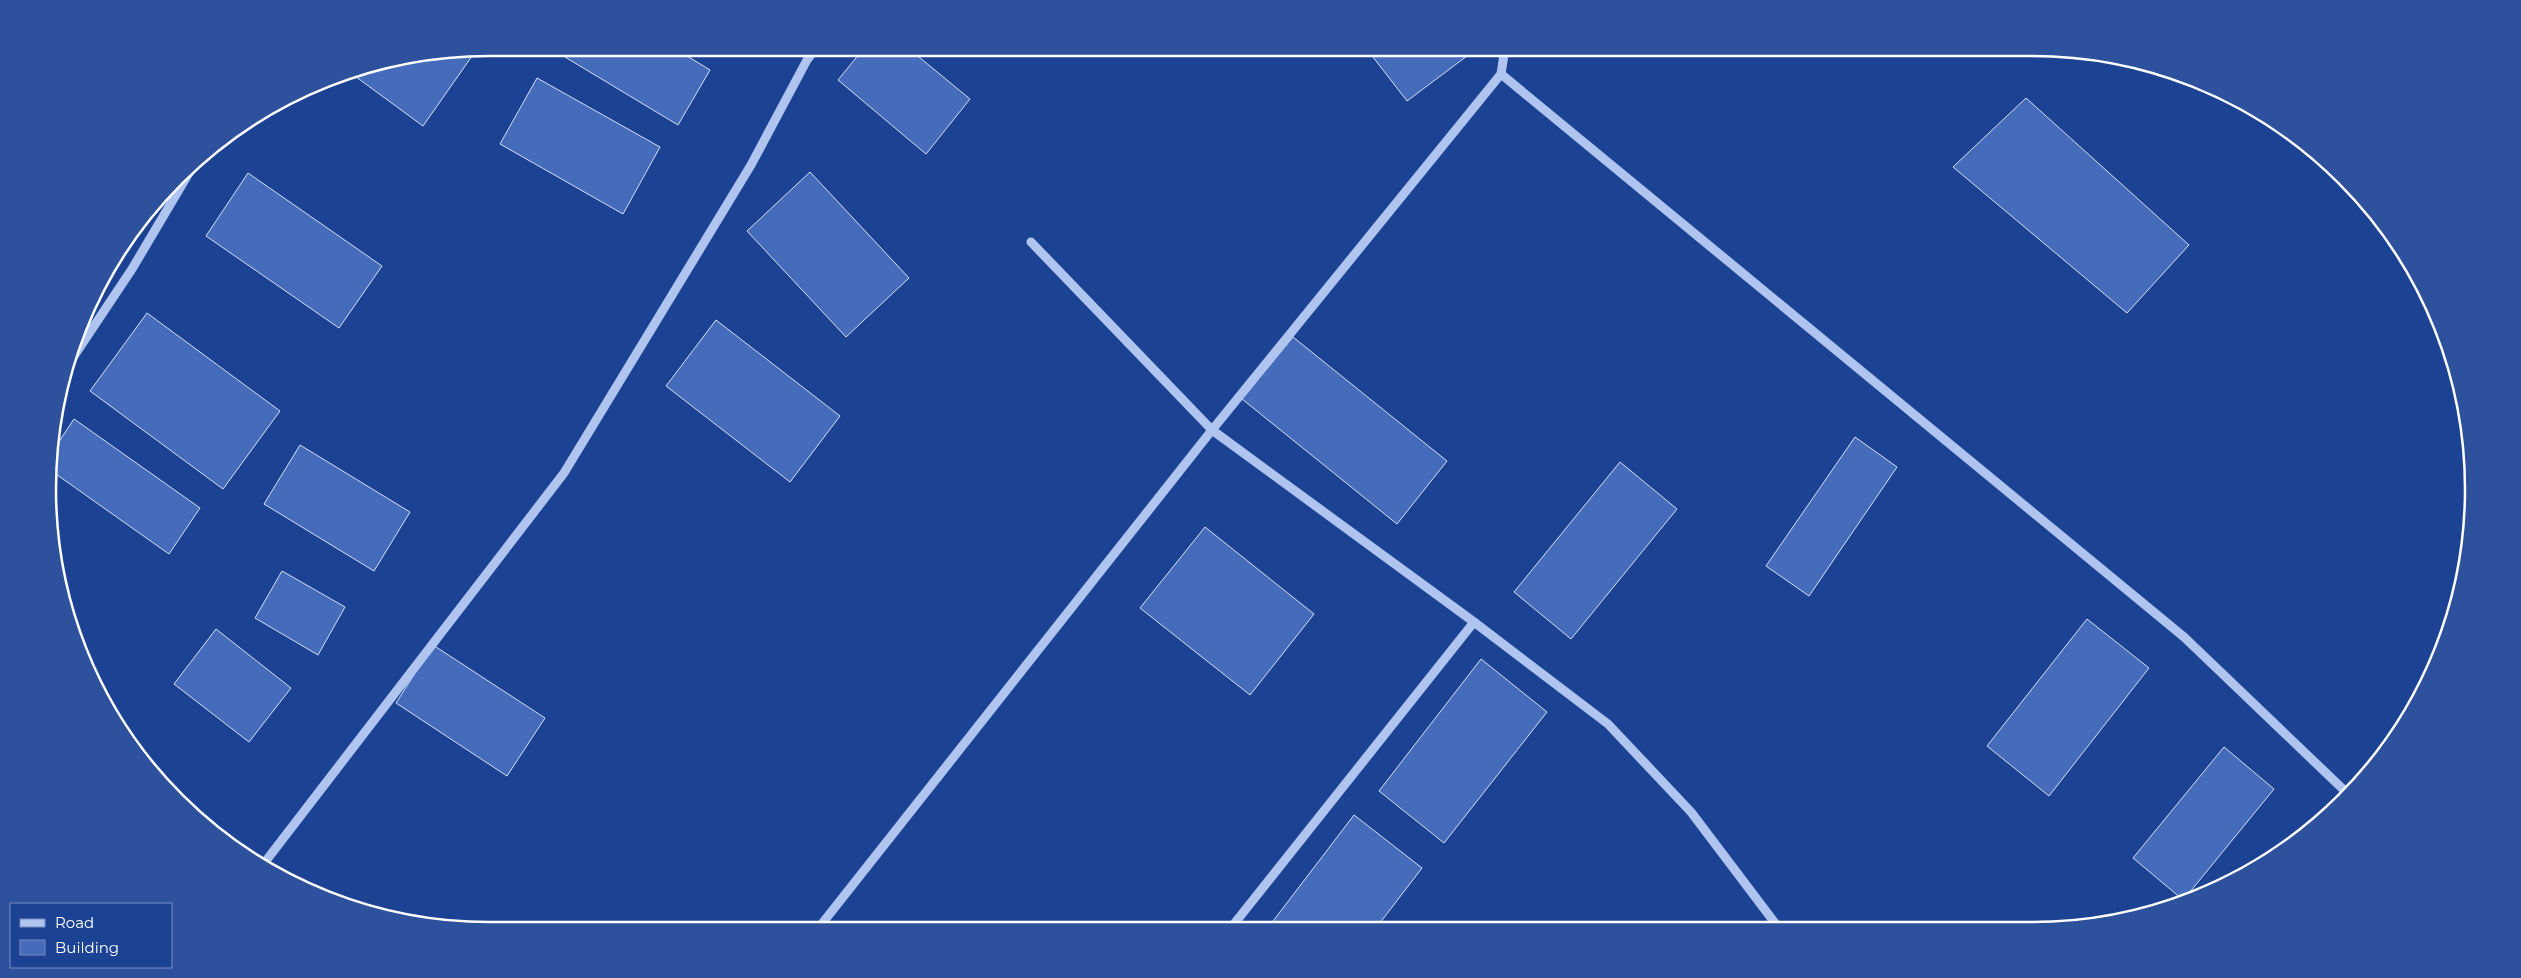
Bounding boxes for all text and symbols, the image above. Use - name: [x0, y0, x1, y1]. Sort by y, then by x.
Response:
- legend: [10, 903, 172, 968]
- text: Road: [55, 913, 94, 932]
- text: Building: [55, 938, 119, 957]

